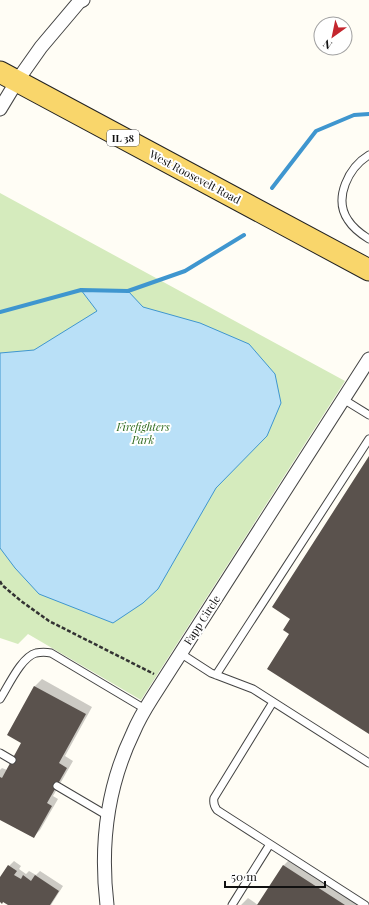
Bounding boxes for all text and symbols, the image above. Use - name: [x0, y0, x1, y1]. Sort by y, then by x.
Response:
- north arrow: [313, 16, 353, 56]
- text: N: [320, 36, 335, 53]
- road number: IL 38: [107, 130, 139, 146]
- street label: West Roosevelt Road: [146, 146, 244, 207]
- park label: Firefighters Park: [115, 419, 170, 447]
- street label: Fapp Circle: [180, 592, 223, 648]
- scale bar: [225, 863, 325, 889]
- text: 50 m: [231, 868, 257, 884]

